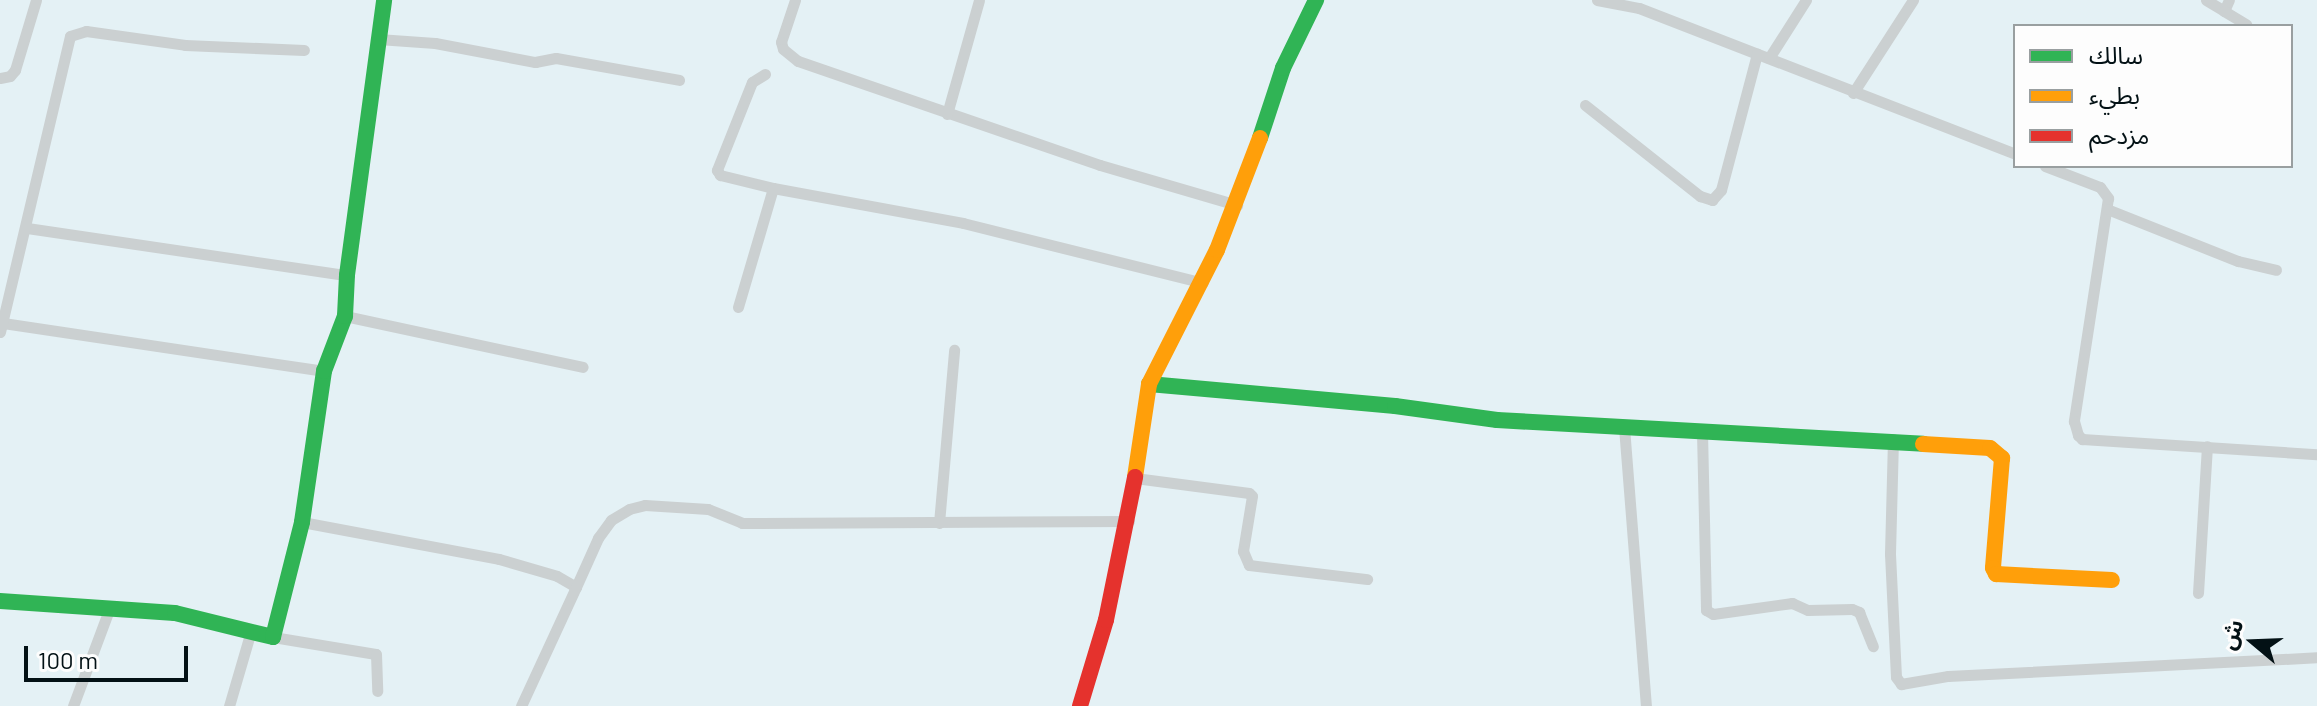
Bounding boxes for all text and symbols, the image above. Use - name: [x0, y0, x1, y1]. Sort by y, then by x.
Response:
- legend: [2013, 24, 2293, 168]
- text: سالك: [2089, 40, 2143, 69]
- text: بطيء: [2089, 80, 2140, 109]
- text: مزدحم: [2089, 120, 2149, 149]
- north arrow: [2213, 602, 2293, 682]
- text: ش: [2213, 616, 2248, 653]
- scale bar: [28, 630, 192, 680]
- text: 100 m: [38, 645, 98, 674]

